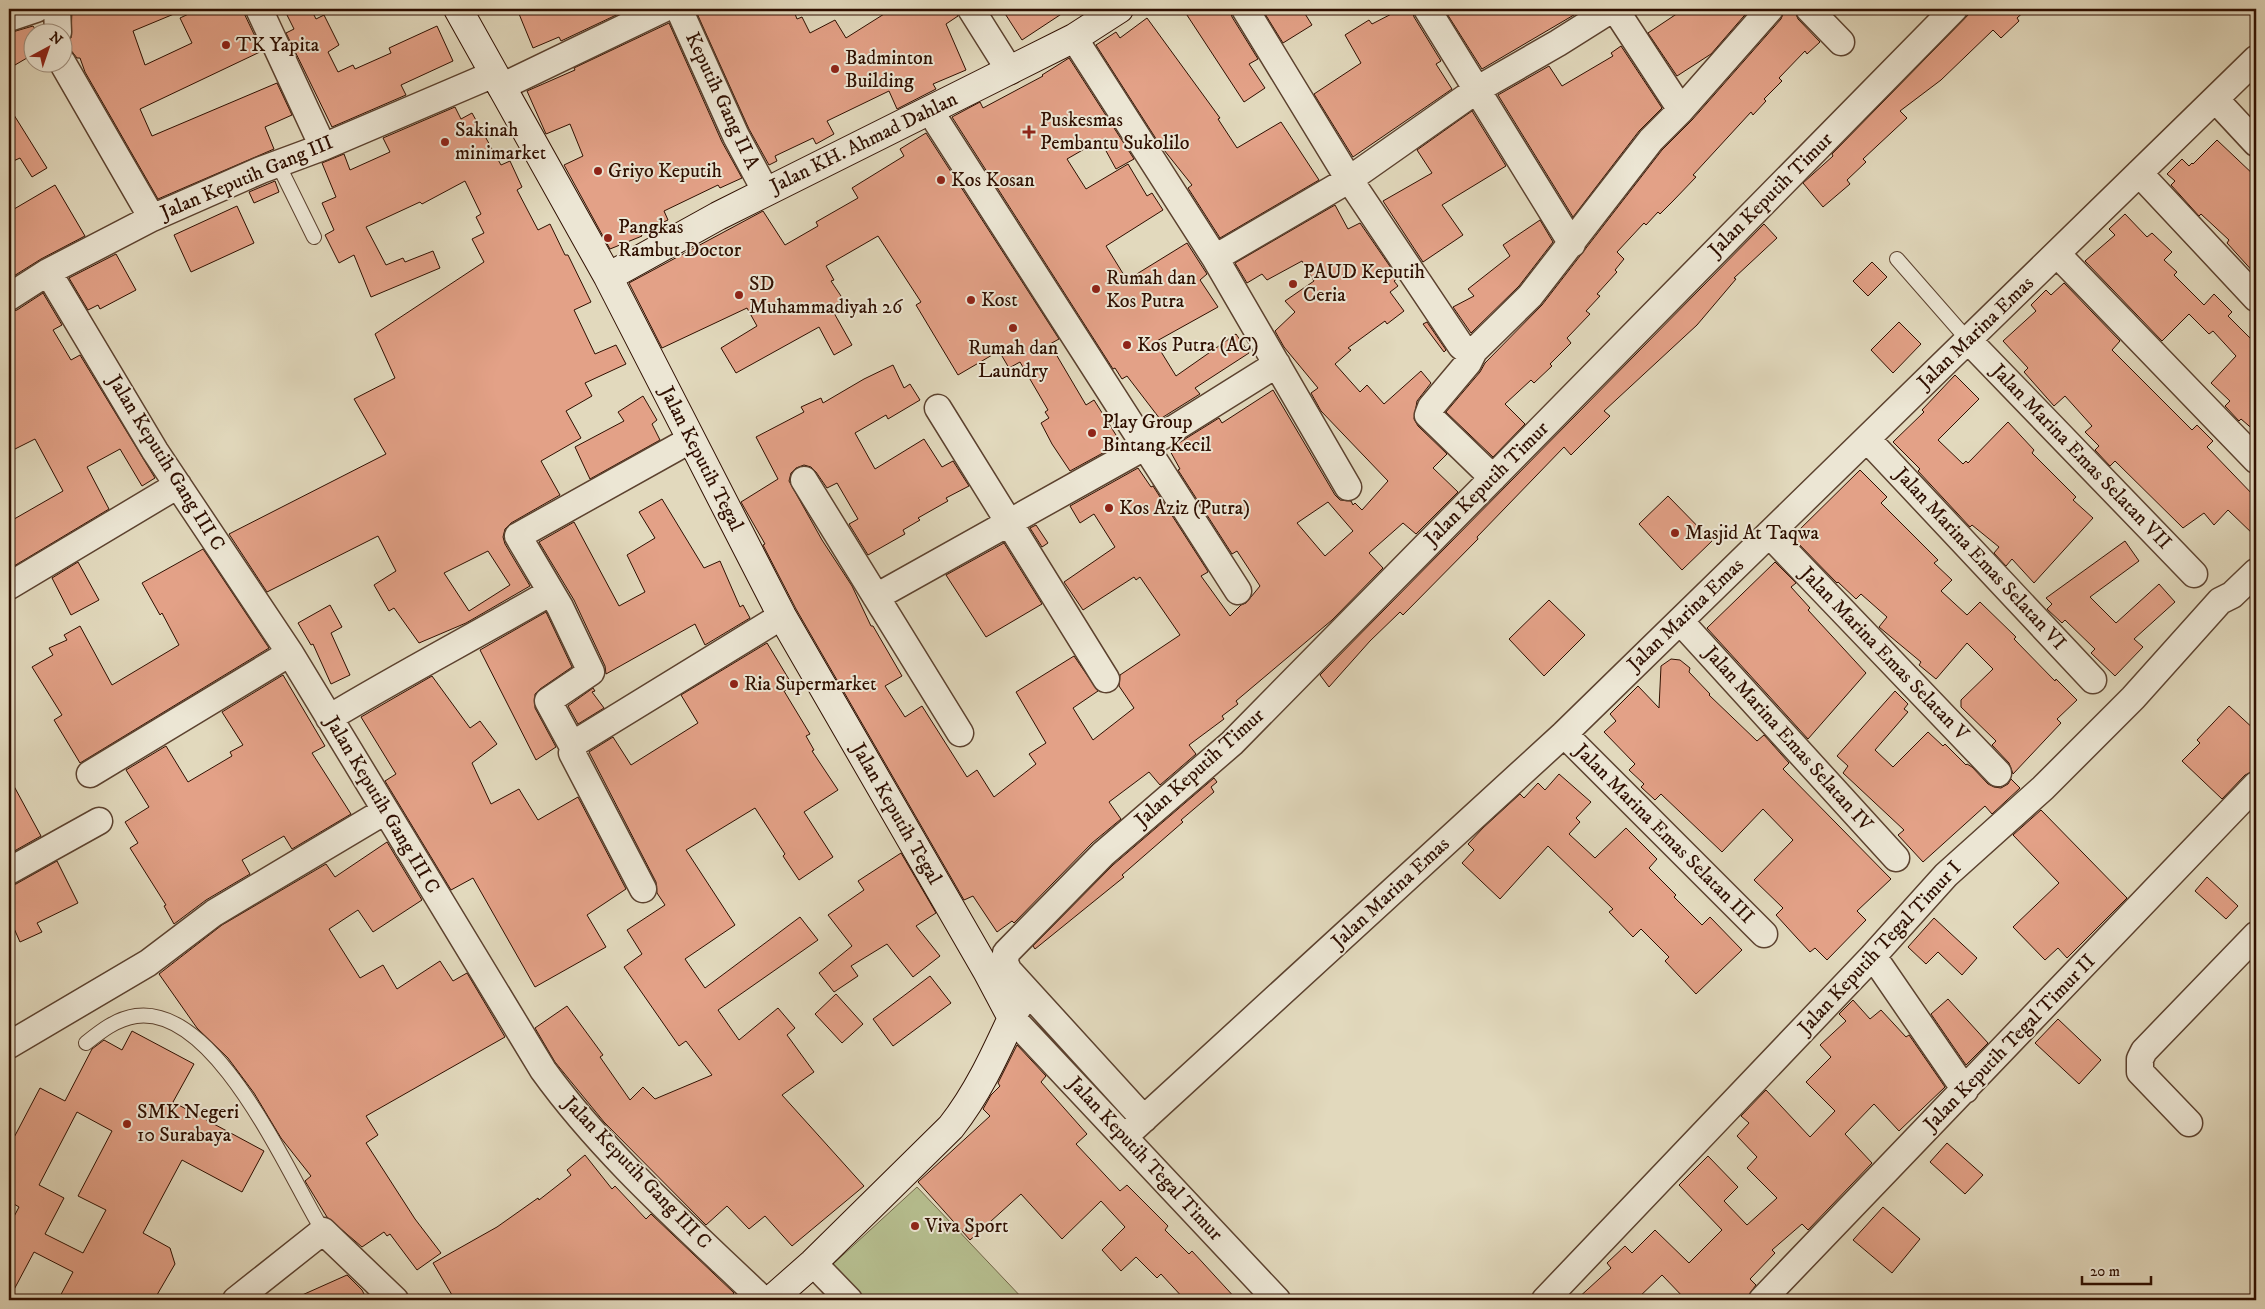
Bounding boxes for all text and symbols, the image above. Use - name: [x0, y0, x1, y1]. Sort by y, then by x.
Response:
- north arrow: [22, 22, 72, 72]
- text: N: [46, 28, 66, 50]
- street label: Keputih Gang II A: [679, 28, 765, 174]
- place label: TK Yapita: [236, 33, 320, 58]
- marker: TK Yapita: [220, 39, 232, 51]
- place label: Badminton Building: [845, 46, 934, 94]
- marker: Badminton Building: [829, 63, 841, 75]
- street label: Jalan KH. Ahmad Dahlan: [765, 87, 962, 200]
- place label: Puskesmas Pembantu Sukolilo: [1040, 108, 1189, 156]
- place label: Sakinah minimarket: [455, 118, 546, 166]
- marker: Puskesmas Pembantu Sukolilo: [1022, 125, 1036, 139]
- street label: Jalan Keputih Timur: [1702, 127, 1839, 264]
- street label: Jalan Keputih Gang III: [155, 130, 337, 226]
- marker: Sakinah minimarket: [439, 136, 451, 148]
- place label: Griyo Keputih: [608, 159, 722, 184]
- marker: Griyo Keputih: [592, 165, 604, 177]
- place label: Kos Kosan: [951, 168, 1035, 193]
- marker: Kos Kosan: [935, 174, 947, 186]
- place label: Pangkas Rambut Doctor: [618, 215, 742, 263]
- marker: Pangkas Rambut Doctor: [602, 232, 614, 244]
- place label: PAUD Keputih Ceria: [1303, 260, 1425, 308]
- place label: Rumah dan Kos Putra: [1106, 266, 1197, 314]
- street label: Jalan Marina Emas: [1911, 271, 2040, 396]
- place label: SD Muhammadiyah 26: [749, 272, 903, 320]
- marker: PAUD Keputih Ceria: [1287, 278, 1299, 290]
- marker: Rumah dan Kos Putra: [1090, 283, 1102, 295]
- place label: Kost: [981, 288, 1018, 313]
- marker: SD Muhammadiyah 26: [733, 289, 745, 301]
- marker: Kost: [965, 294, 977, 306]
- marker: Rumah dan Laundry: [1007, 322, 1019, 334]
- place label: Kos Putra (AC): [1137, 333, 1259, 358]
- place label: Rumah dan Laundry: [968, 336, 1059, 384]
- marker: Kos Putra (AC): [1121, 339, 1133, 351]
- street label: Jalan Marina Emas Selatan VII: [1984, 357, 2176, 555]
- street label: Jalan Keputih Gang III C: [101, 369, 230, 556]
- street label: Jalan Keputih Tegal: [653, 381, 748, 536]
- place label: Play Group Bintang Kecil: [1102, 410, 1211, 458]
- street label: Jalan Keputih Timur: [1418, 416, 1555, 553]
- marker: Play Group Bintang Kecil: [1086, 427, 1098, 439]
- street label: Jalan Marina Emas Selatan VI: [1888, 461, 2071, 655]
- place label: Kos Aziz (Putra): [1119, 496, 1250, 521]
- marker: Kos Aziz (Putra): [1103, 502, 1115, 514]
- place label: Masjid At Taqwa: [1685, 521, 1820, 546]
- marker: Masjid At Taqwa: [1669, 527, 1681, 539]
- street label: Jalan Marina Emas: [1621, 553, 1750, 678]
- street label: Jalan Marina Emas Selatan V: [1793, 560, 1974, 746]
- street label: Jalan Marina Emas Selatan IV: [1697, 640, 1878, 837]
- place label: Ria Supermarket: [744, 672, 876, 697]
- marker: Ria Supermarket: [728, 678, 740, 690]
- street label: Jalan Keputih Timur: [1129, 703, 1270, 834]
- street label: Jalan Keputih Gang III C: [318, 710, 445, 898]
- street label: Jalan Keputih Tegal: [844, 737, 947, 889]
- street label: Jalan Marina Emas Selatan III: [1567, 737, 1759, 929]
- street label: Jalan Marina Emas: [1325, 832, 1455, 955]
- street label: Jalan Keputih Tegal Timur I: [1792, 856, 1967, 1041]
- street label: Jalan Keputih Tegal Timur II: [1918, 949, 2101, 1138]
- street label: Jalan Keputih Tegal Timur: [1061, 1070, 1228, 1247]
- street label: Jalan Keputih Gang III C: [556, 1090, 716, 1255]
- place label: SMK Negeri 10 Surabaya: [137, 1100, 239, 1148]
- marker: SMK Negeri 10 Surabaya: [121, 1118, 133, 1130]
- place label: Viva Sport: [924, 1214, 1008, 1239]
- marker: Viva Sport: [909, 1220, 921, 1232]
- scale bar: [2082, 1254, 2151, 1286]
- text: 20 m: [2090, 1262, 2120, 1281]

